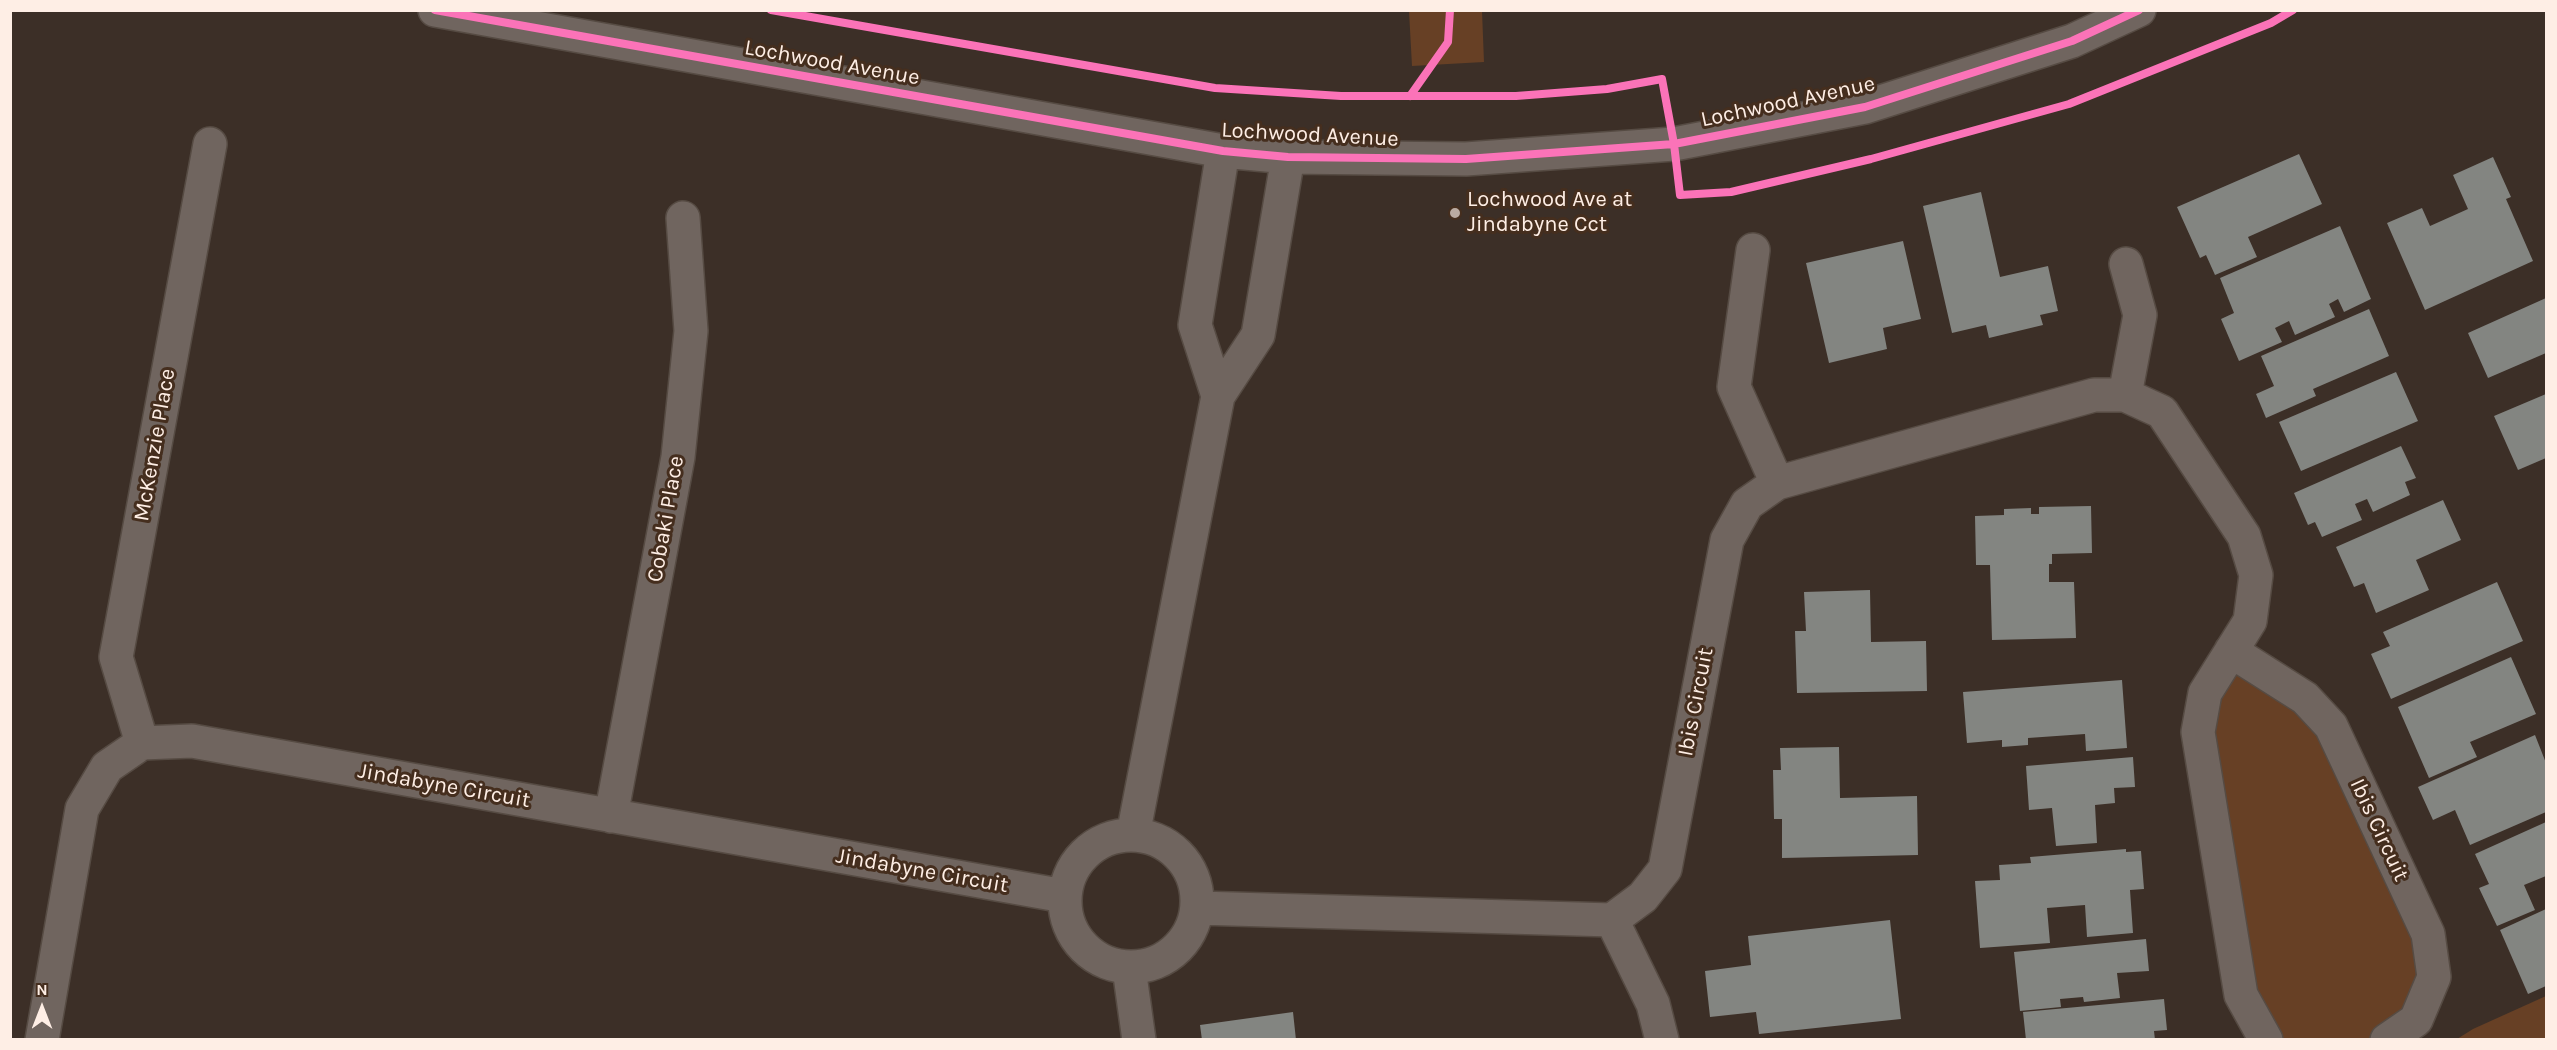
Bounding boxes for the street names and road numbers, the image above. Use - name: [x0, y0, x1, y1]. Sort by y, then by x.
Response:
- street label: Lochwood Avenue: [742, 35, 922, 91]
- street label: Lochwood Avenue: [1698, 71, 1878, 133]
- street label: Lochwood Avenue: [1221, 117, 1399, 153]
- street label: McKenzie Place: [129, 367, 181, 523]
- street label: Cobaki Place: [642, 454, 690, 584]
- street label: Ibis Circuit: [1673, 645, 1719, 759]
- street label: Jindabyne Circuit: [356, 758, 532, 814]
- street label: Ibis Circuit: [2344, 775, 2414, 885]
- street label: Jindabyne Circuit: [834, 843, 1010, 899]

